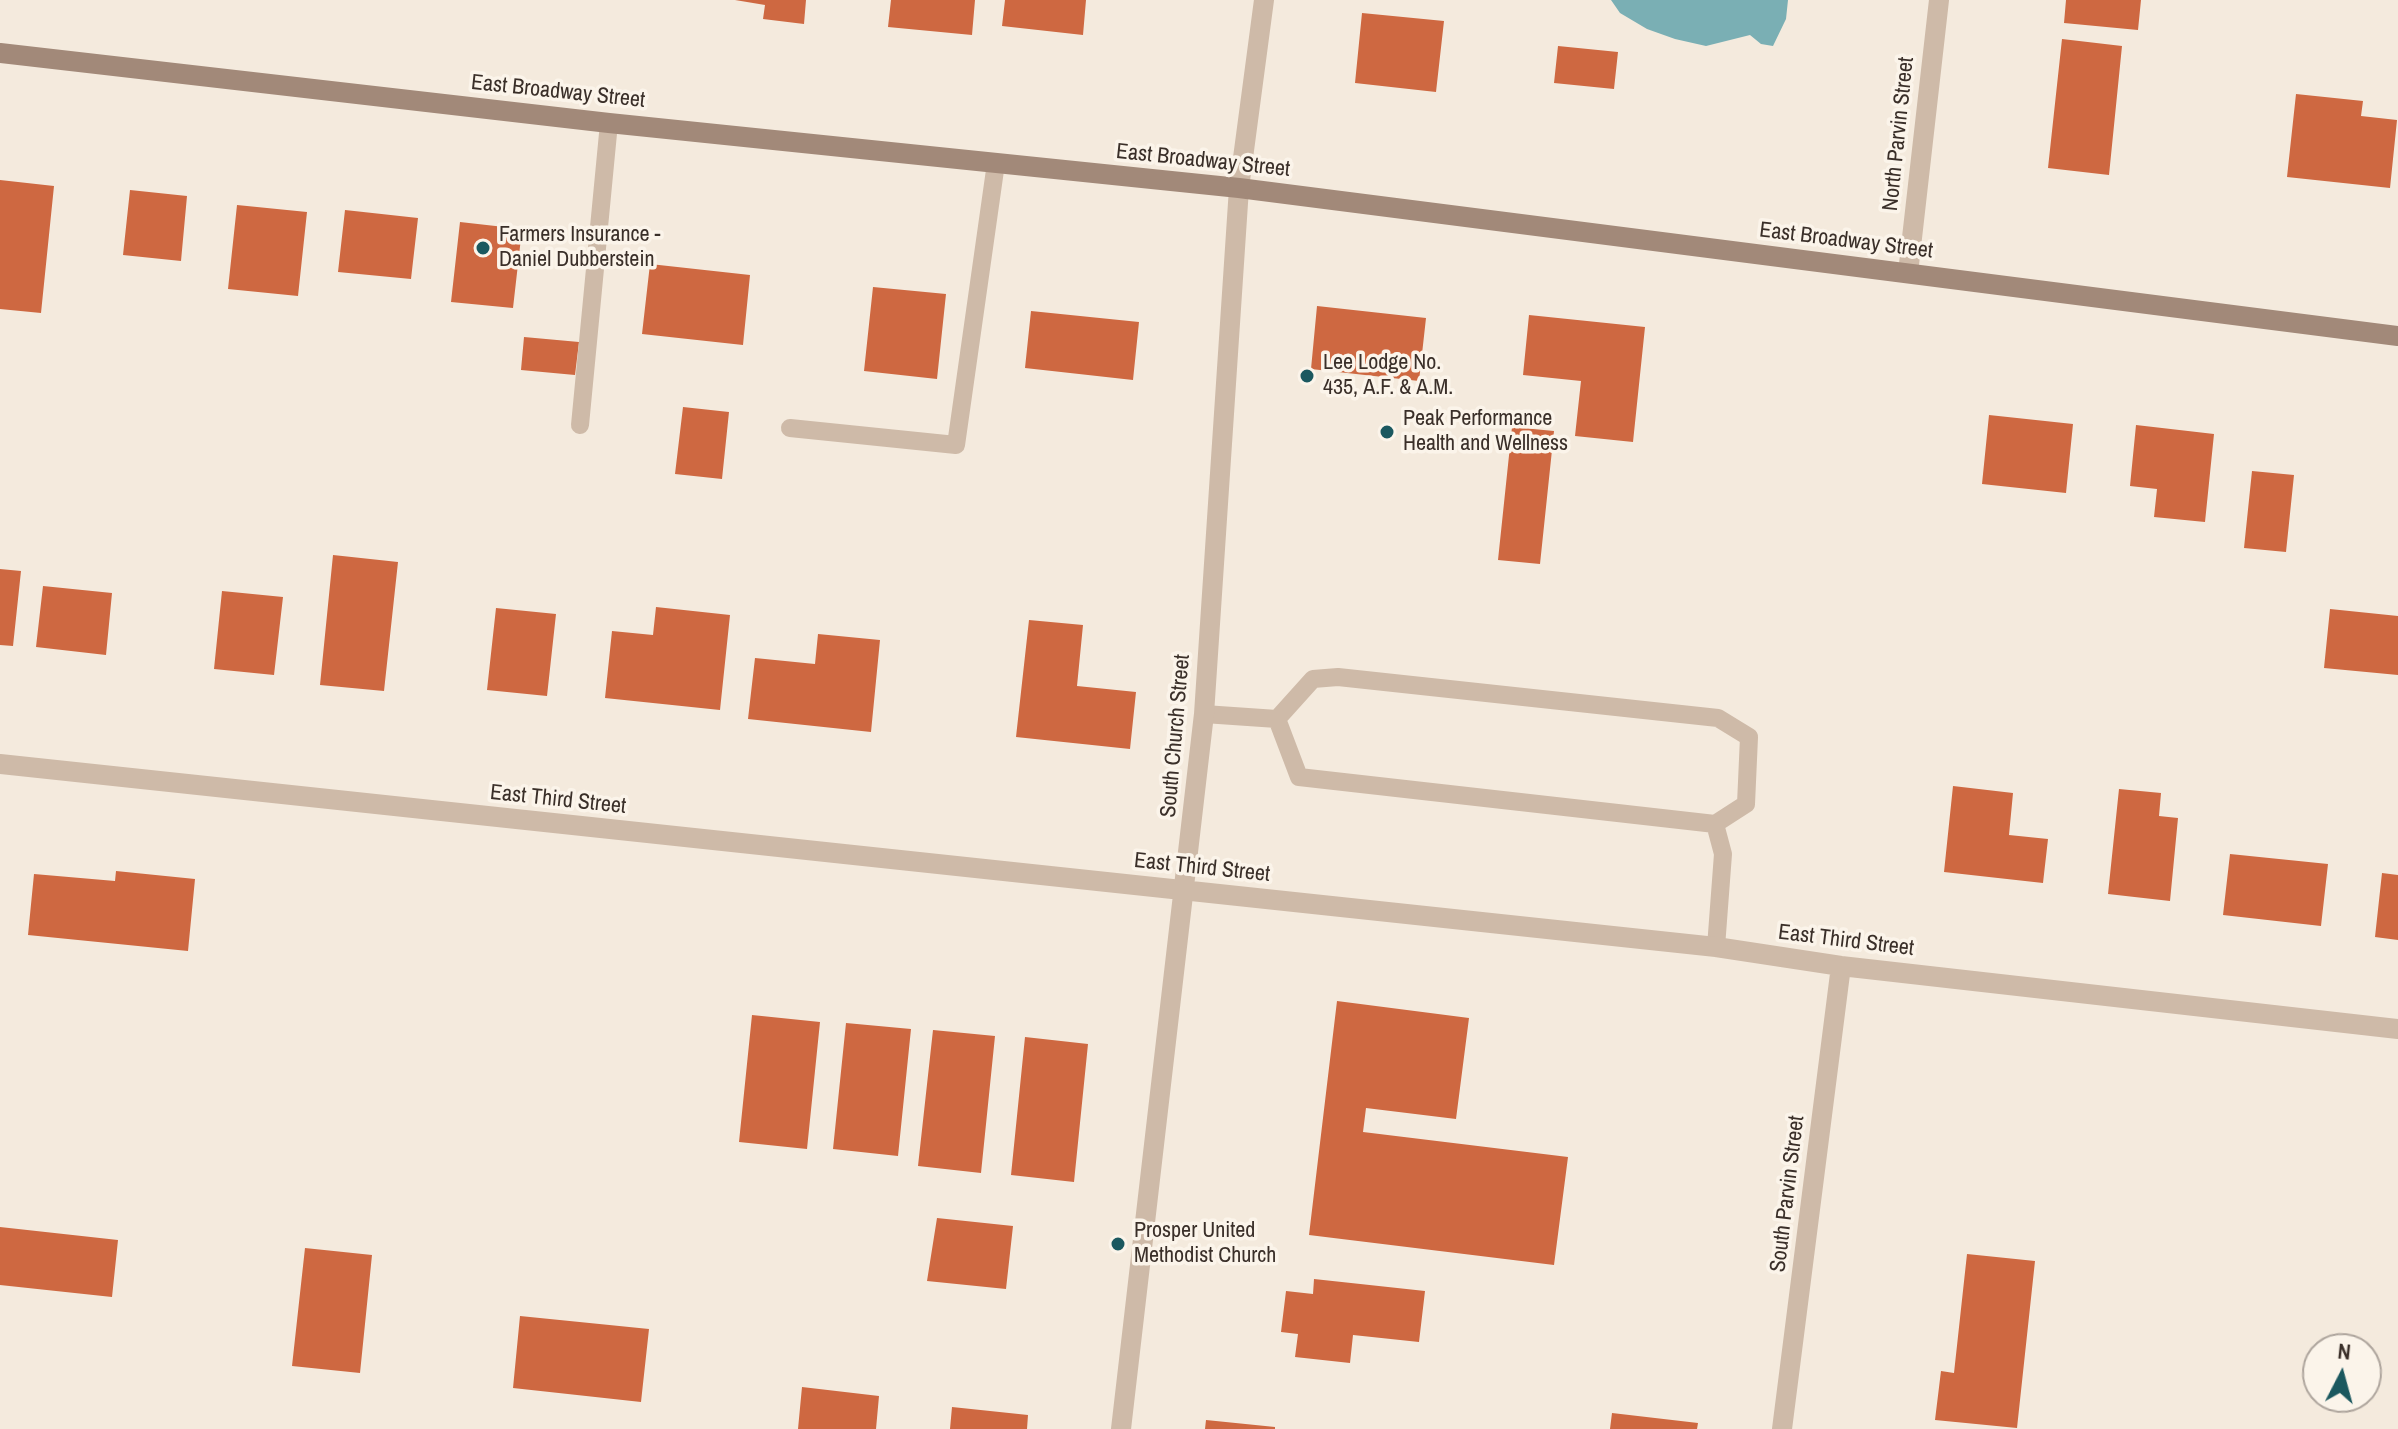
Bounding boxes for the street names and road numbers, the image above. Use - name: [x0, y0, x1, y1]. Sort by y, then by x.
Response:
- street label: North Parvin Street: [1878, 56, 1920, 212]
- street label: East Broadway Street: [470, 70, 646, 114]
- street label: East Broadway Street: [1115, 139, 1291, 183]
- street label: East Broadway Street: [1758, 217, 1934, 265]
- street label: South Church Street: [1156, 653, 1196, 819]
- street label: East Third Street: [489, 780, 627, 820]
- street label: East Third Street: [1133, 848, 1271, 888]
- street label: East Third Street: [1777, 920, 1915, 962]
- street label: South Parvin Street: [1765, 1114, 1811, 1274]

